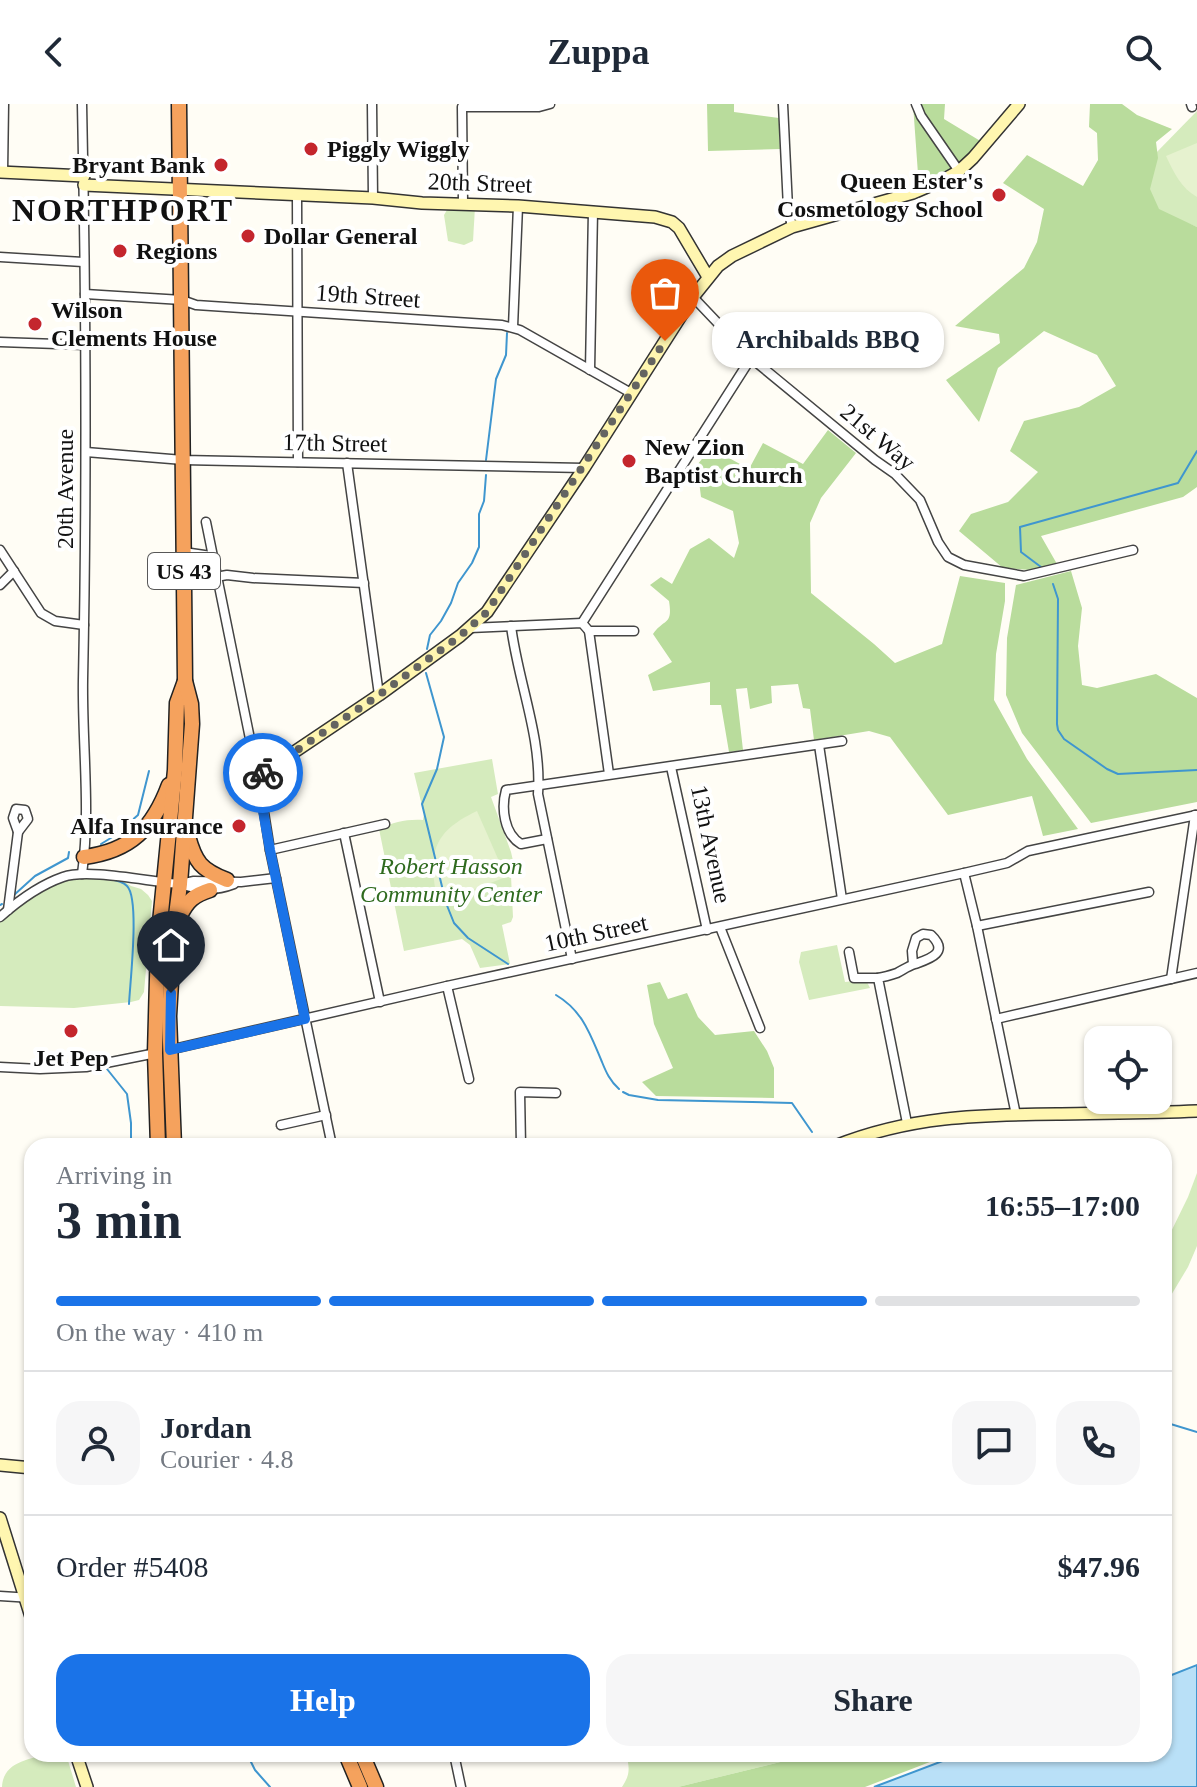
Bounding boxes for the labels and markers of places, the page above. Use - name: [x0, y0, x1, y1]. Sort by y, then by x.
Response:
- place label: Piggly Wiggly: [327, 136, 469, 162]
- marker: Piggly Wiggly: [302, 140, 320, 158]
- place label: Bryant Bank: [72, 152, 206, 178]
- marker: Bryant Bank: [212, 156, 230, 174]
- place label: Queen Ester's Cosmetology School: [777, 168, 983, 222]
- marker: Queen Ester's Cosmetology School: [990, 186, 1008, 204]
- place label: Dollar General: [264, 223, 418, 249]
- marker: Dollar General: [239, 227, 257, 245]
- place label: Regions: [136, 238, 217, 264]
- marker: Regions: [111, 242, 129, 260]
- pin: [631, 259, 699, 341]
- place label: Wilson Clements House: [51, 297, 217, 351]
- callout: Archibalds BBQ: [713, 313, 945, 369]
- marker: Wilson Clements House: [26, 315, 44, 333]
- place label: New Zion Baptist Church: [645, 434, 803, 488]
- marker: New Zion Baptist Church: [620, 452, 638, 470]
- place label: Alfa Insurance: [70, 813, 223, 839]
- marker: Alfa Insurance: [230, 817, 248, 835]
- pin: [137, 911, 205, 993]
- marker: Jet Pep: [62, 1022, 80, 1040]
- place label: Jet Pep: [33, 1045, 109, 1071]

